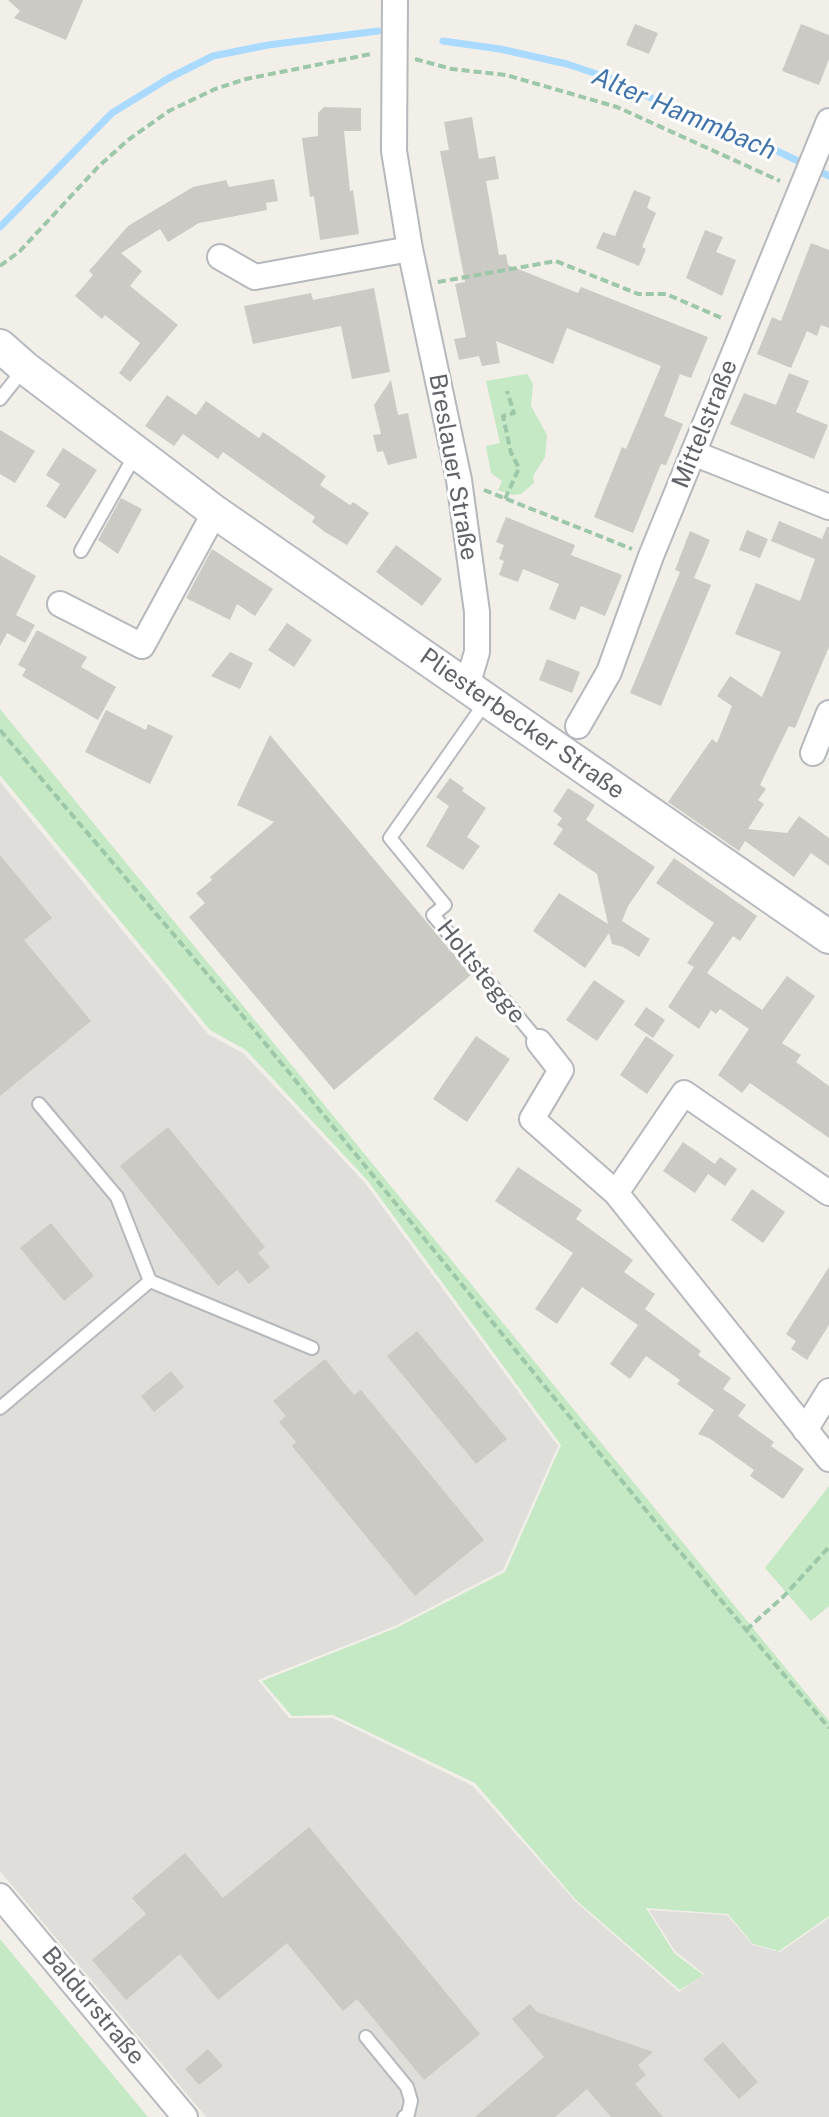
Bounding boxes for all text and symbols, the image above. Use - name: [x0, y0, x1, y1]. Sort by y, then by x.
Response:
- water label: Alter Hammbach: [587, 61, 781, 167]
- street label: Mittelstraße: [666, 356, 744, 492]
- street label: Breslauer Straße: [422, 371, 484, 563]
- street label: Pliesterbecker Straße: [414, 642, 630, 806]
- street label: Holtstegge: [431, 915, 531, 1029]
- street label: Baldurstraße: [35, 1941, 151, 2071]

